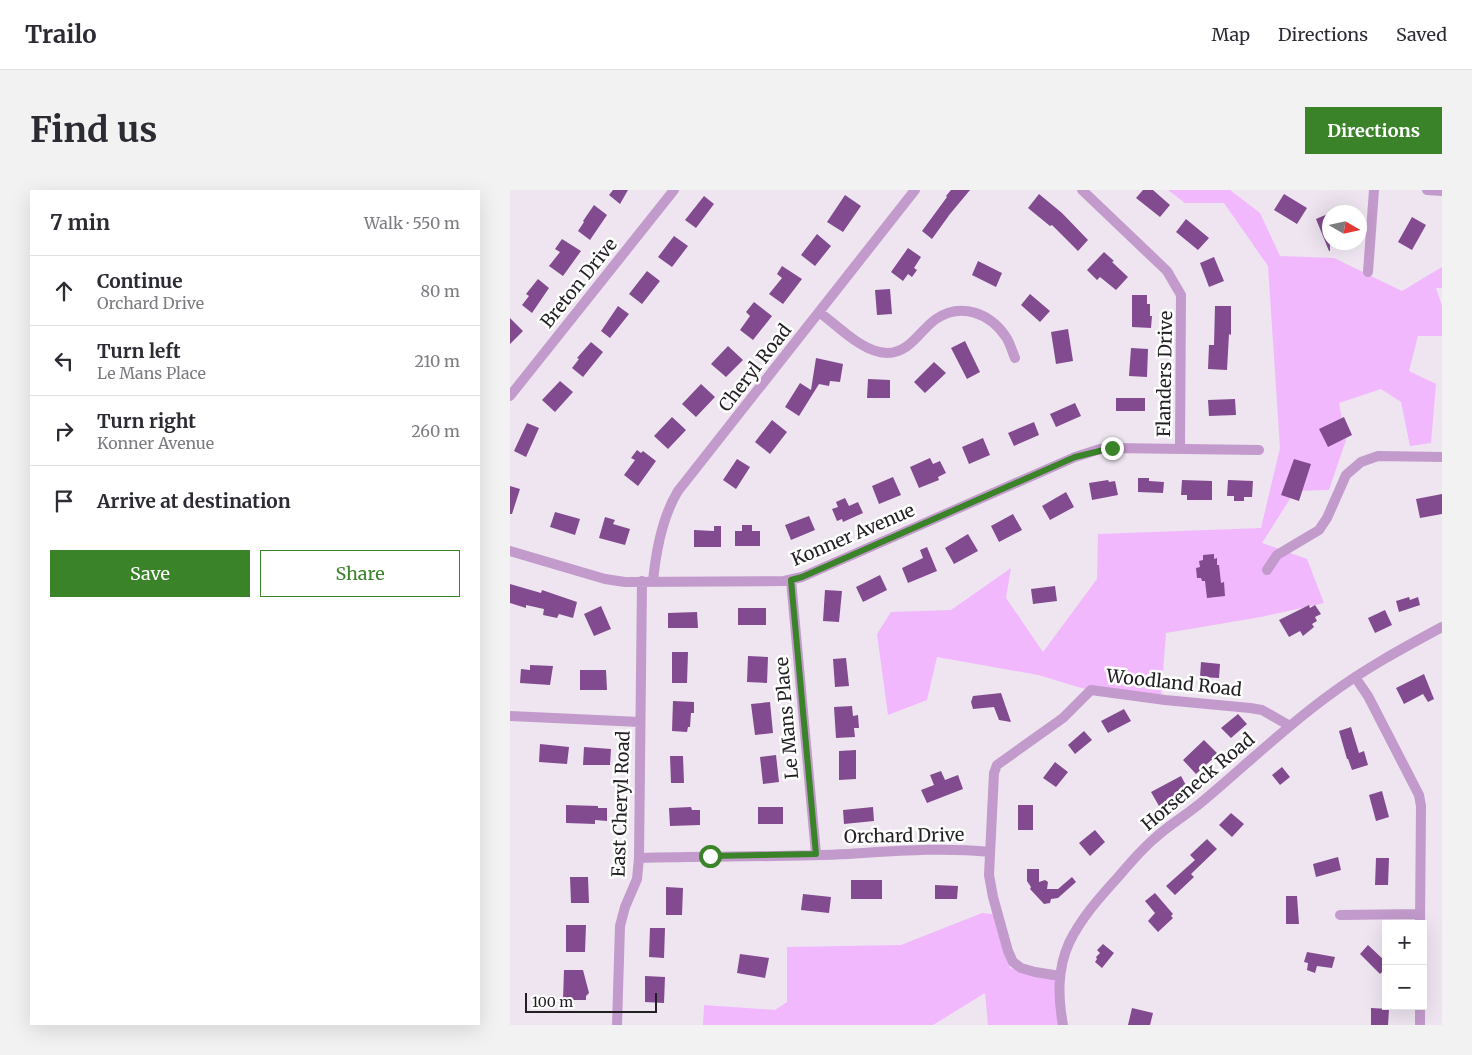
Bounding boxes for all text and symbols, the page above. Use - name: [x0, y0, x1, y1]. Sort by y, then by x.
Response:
- text: Trailo: [25, 19, 97, 50]
- text: Map: [1212, 23, 1250, 46]
- text: Directions: [1278, 23, 1368, 46]
- text: Saved: [1396, 23, 1447, 46]
- button: Directions: [1305, 107, 1442, 154]
- text: Find us: [30, 108, 157, 152]
- north arrow: [1322, 205, 1367, 250]
- text: 7 min: [50, 209, 110, 236]
- text: Walk · 550 m: [364, 213, 460, 233]
- street label: Breton Drive: [535, 233, 622, 332]
- text: Continue: [97, 269, 183, 293]
- icon: ahead: [50, 277, 78, 305]
- text: 80 m: [421, 281, 460, 301]
- text: Orchard Drive: [97, 293, 204, 313]
- street label: Flanders Drive: [1152, 311, 1177, 437]
- street label: Cheryl Road: [713, 319, 796, 416]
- text: Turn left: [97, 339, 181, 363]
- icon: left: [50, 347, 78, 375]
- text: 210 m: [415, 351, 460, 371]
- text: Le Mans Place: [97, 363, 206, 383]
- text: Turn right: [97, 409, 196, 433]
- icon: right: [50, 417, 78, 445]
- text: 260 m: [411, 421, 460, 441]
- text: Konner Avenue: [97, 433, 214, 453]
- route end: [1101, 437, 1124, 460]
- icon: arrive: [50, 487, 78, 515]
- text: Arrive at destination: [97, 489, 291, 513]
- street label: Konner Avenue: [788, 498, 918, 571]
- button: Save: [50, 550, 250, 597]
- button: Share: [260, 550, 460, 597]
- street label: Le Mans Place: [770, 656, 803, 780]
- street label: Woodland Road: [1104, 664, 1243, 701]
- street label: Horseneck Road: [1136, 728, 1259, 836]
- street label: East Cheryl Road: [606, 730, 635, 878]
- street label: Orchard Drive: [844, 823, 964, 848]
- route start: [699, 845, 722, 868]
- map controls: [1382, 920, 1427, 1010]
- button: +: [1382, 920, 1427, 965]
- button: −: [1382, 965, 1427, 1010]
- scale bar: [525, 990, 658, 1013]
- text: 100 m: [532, 993, 573, 1011]

